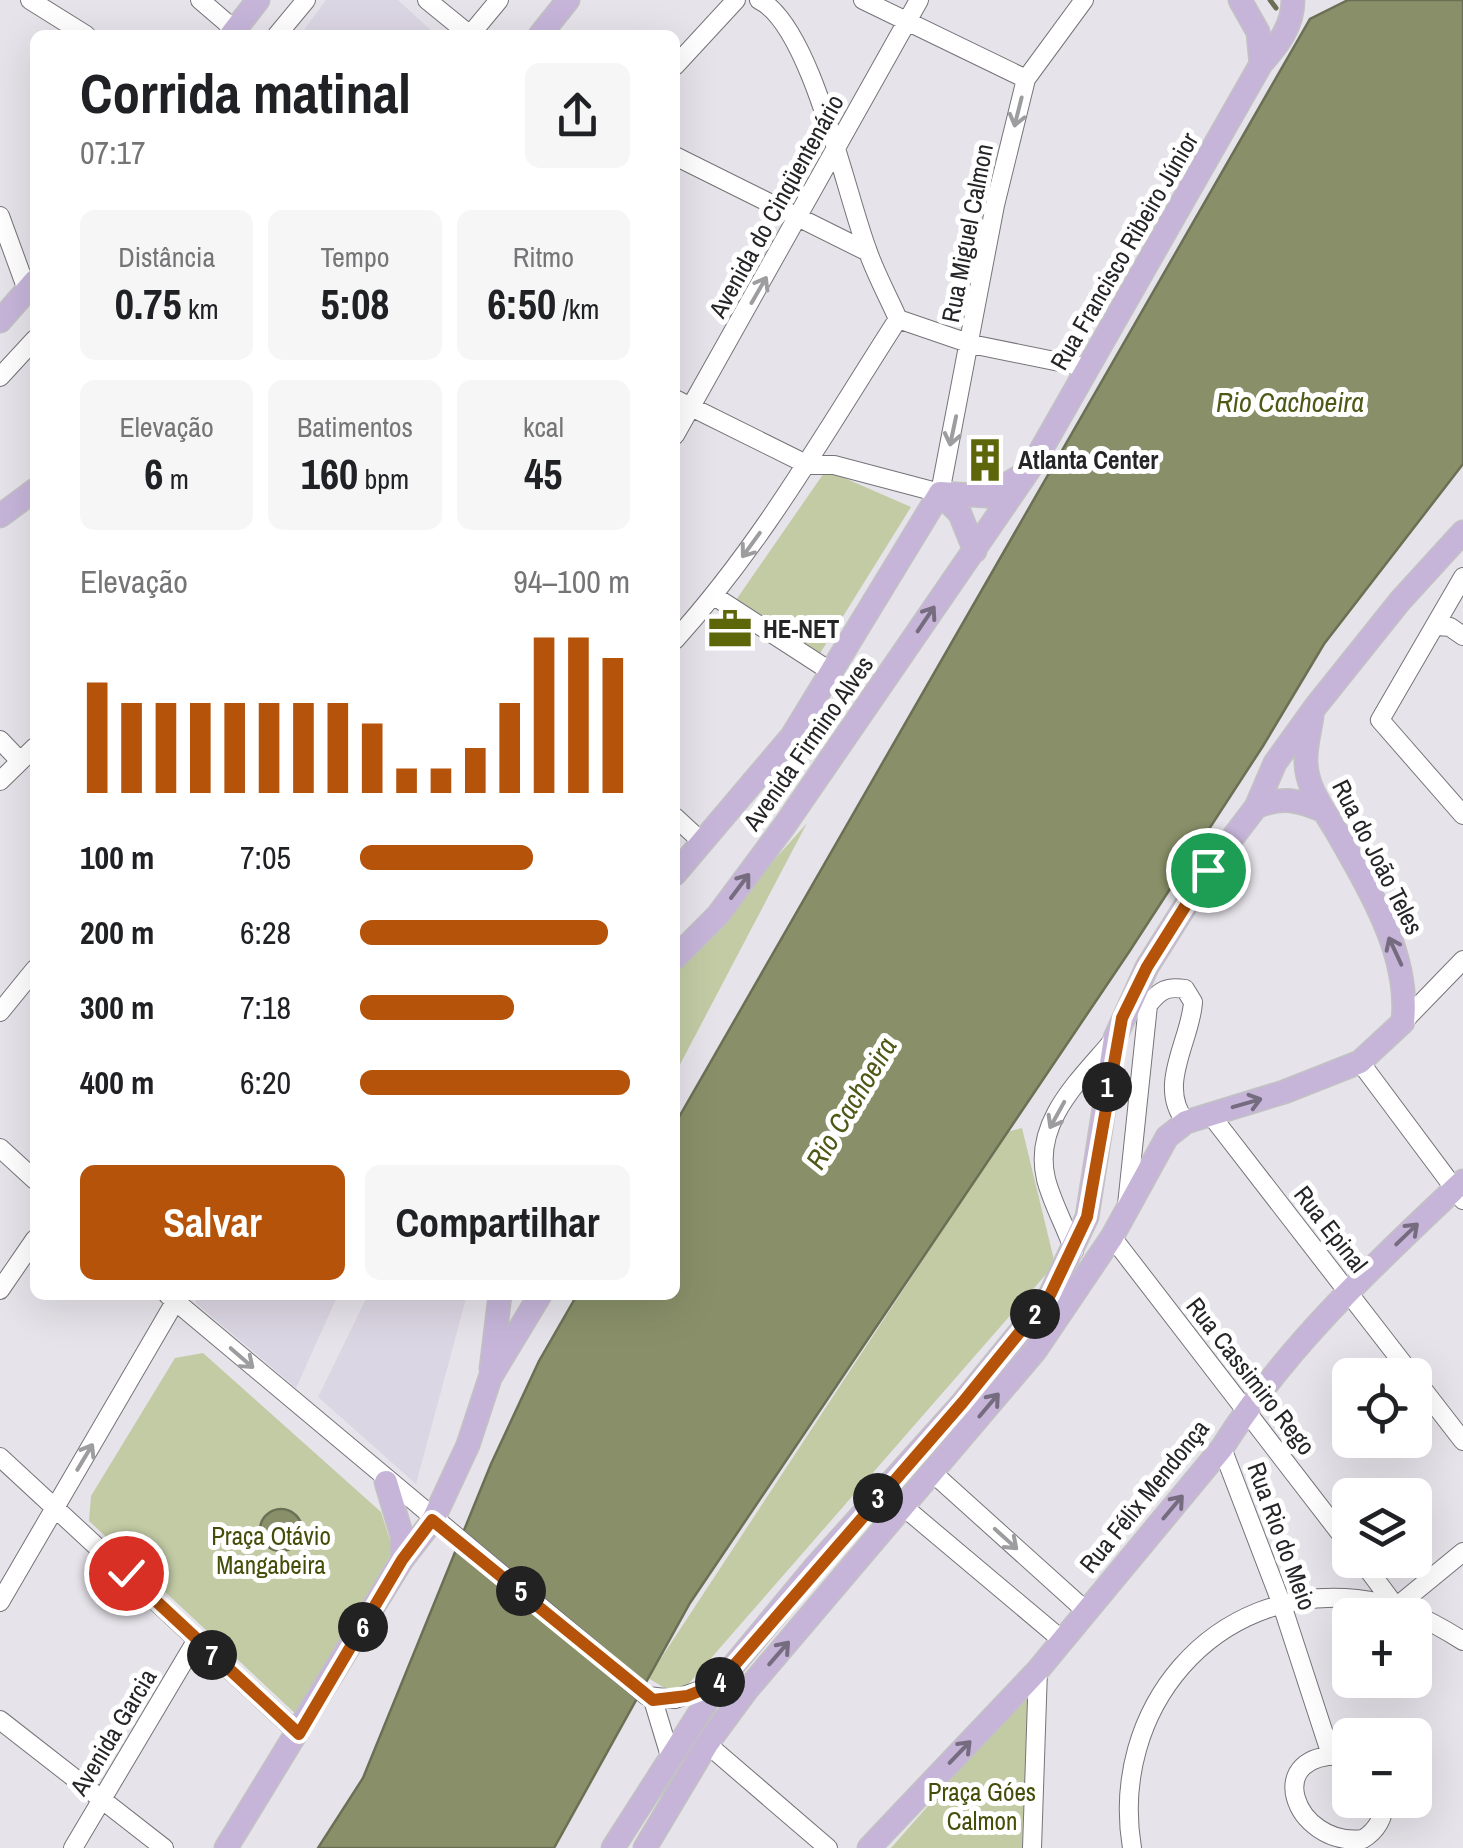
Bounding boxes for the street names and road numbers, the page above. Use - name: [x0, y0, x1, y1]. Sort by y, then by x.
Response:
- street label: Avenida do Cinqüentenário: [700, 88, 852, 325]
- street label: Rua Francisco Ribeiro Júnior: [1042, 126, 1206, 376]
- street label: Rua Miguel Calmon: [933, 141, 1001, 325]
- street label: Avenida Firmino Alves: [734, 649, 881, 838]
- street label: Rua do João Teles: [1324, 774, 1432, 940]
- street label: Rua Epinal: [1286, 1179, 1376, 1279]
- street label: Rua Cassimiro Rego: [1179, 1290, 1323, 1462]
- street label: Rua Félix Mendonça: [1072, 1412, 1217, 1580]
- street label: Rua Rio do Meio: [1240, 1457, 1324, 1615]
- street label: Avenida Garcia: [61, 1662, 164, 1803]

